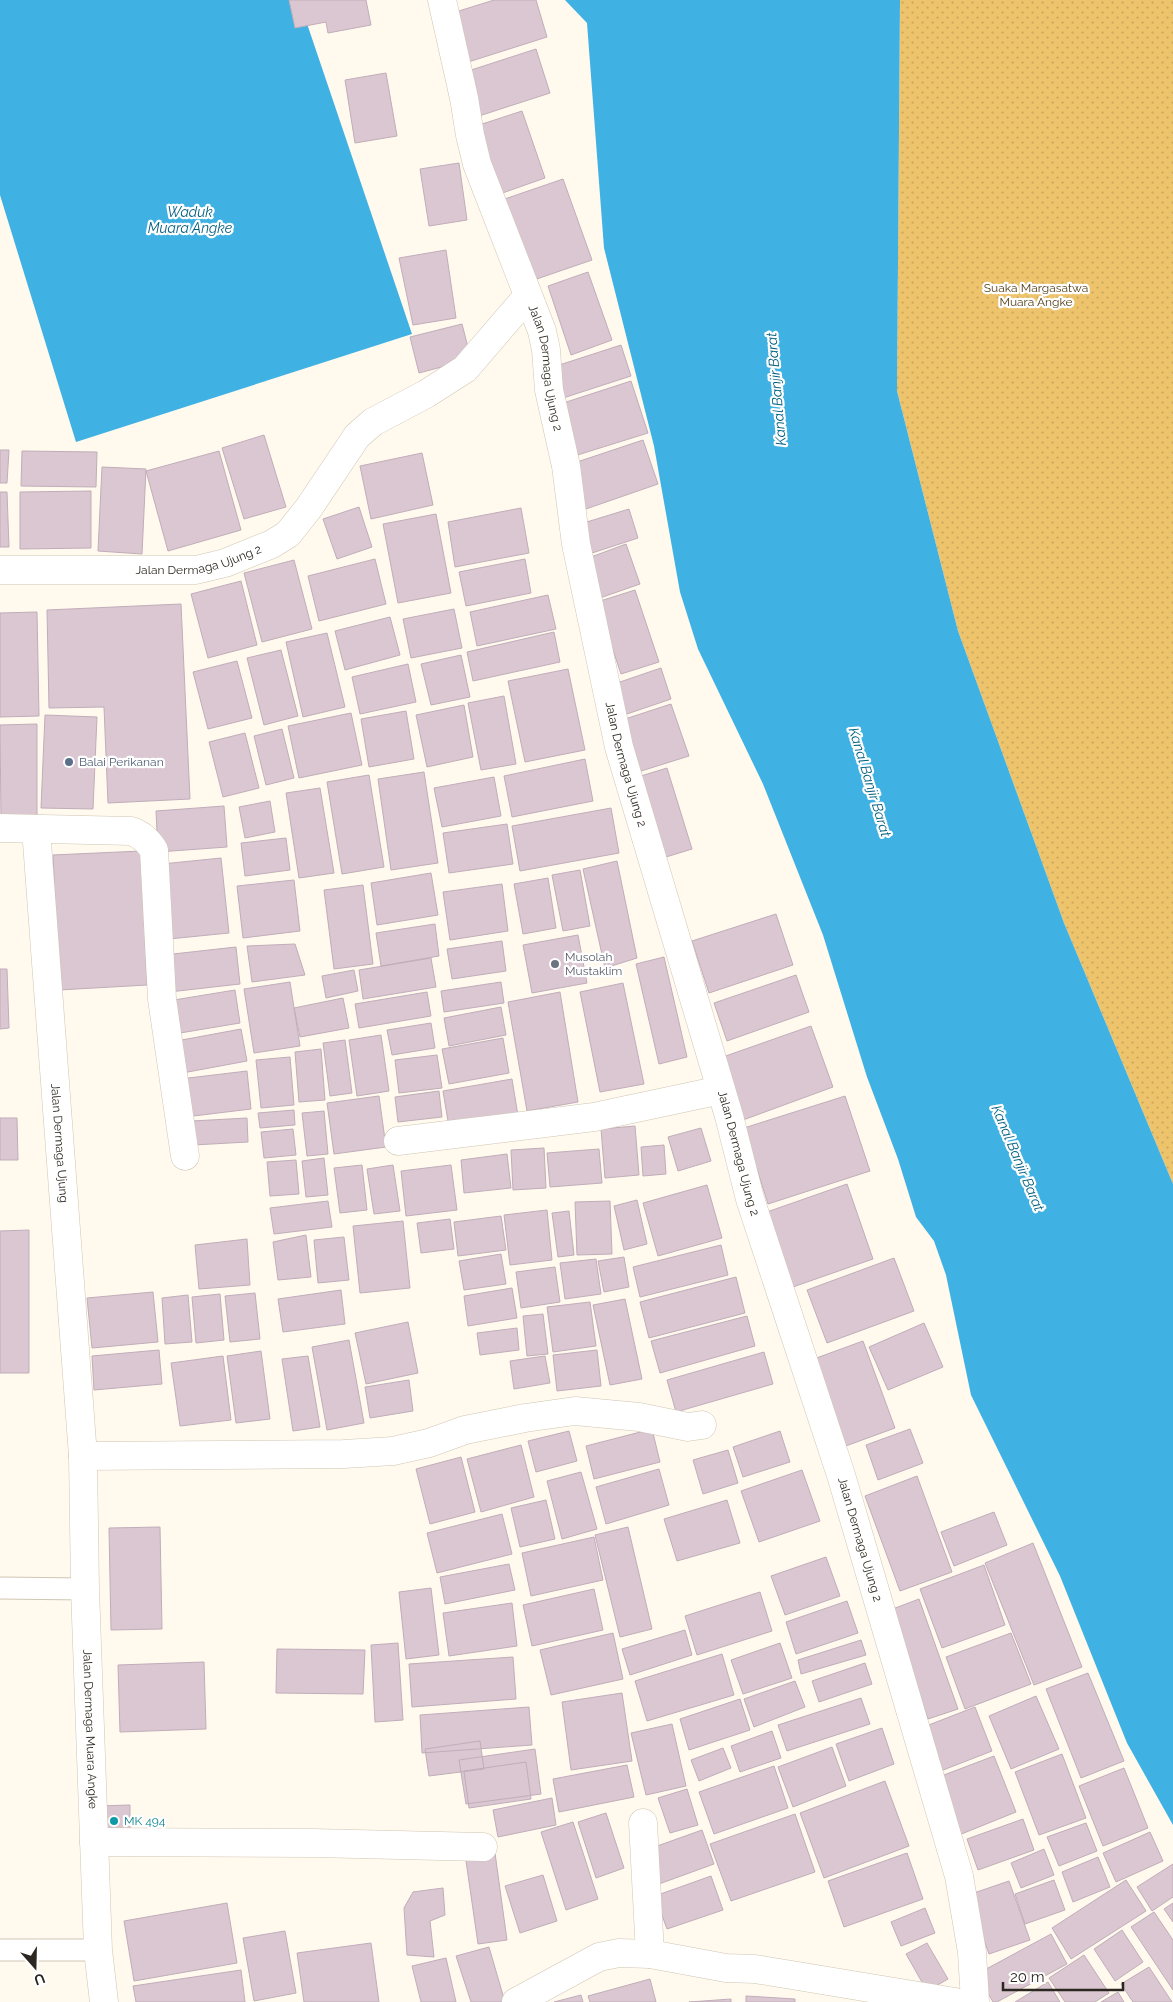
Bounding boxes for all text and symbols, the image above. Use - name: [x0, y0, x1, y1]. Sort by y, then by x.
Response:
- water label: Waduk Muara Angke: [148, 204, 233, 236]
- park label: Suaka Margasatwa Muara Angke: [984, 281, 1088, 309]
- street label: Jalan Dermaga Ujung 2: [525, 303, 565, 433]
- water label: Kanal Banjir Barat: [763, 331, 789, 446]
- street label: Jalan Dermaga Ujung 2: [135, 542, 264, 577]
- street label: Jalan Dermaga Ujung 2: [603, 700, 649, 829]
- water label: Kanal Banjir Barat: [846, 725, 894, 839]
- place label: Balai Perikanan: [79, 755, 164, 769]
- marker: Balai Perikanan: [63, 756, 75, 768]
- place label: Musolah Mustaklim: [565, 950, 622, 978]
- marker: Musolah Mustaklim: [549, 958, 561, 970]
- street label: Jalan Dermaga Ujung: [48, 1083, 71, 1203]
- street label: Jalan Dermaga Ujung 2: [715, 1089, 762, 1218]
- water label: Kanal Banjir Barat: [988, 1103, 1048, 1214]
- street label: Jalan Dermaga Ujung 2: [835, 1476, 885, 1603]
- street label: Jalan Dermaga Muara Angke: [80, 1649, 100, 1809]
- place label: MK 494: [124, 1814, 166, 1828]
- marker: MK 494: [108, 1815, 120, 1827]
- north arrow: [10, 1942, 60, 1992]
- scale bar: [1003, 1960, 1123, 1992]
- text: 20 m: [1010, 1968, 1045, 1986]
- text: U: [32, 1970, 47, 1989]

